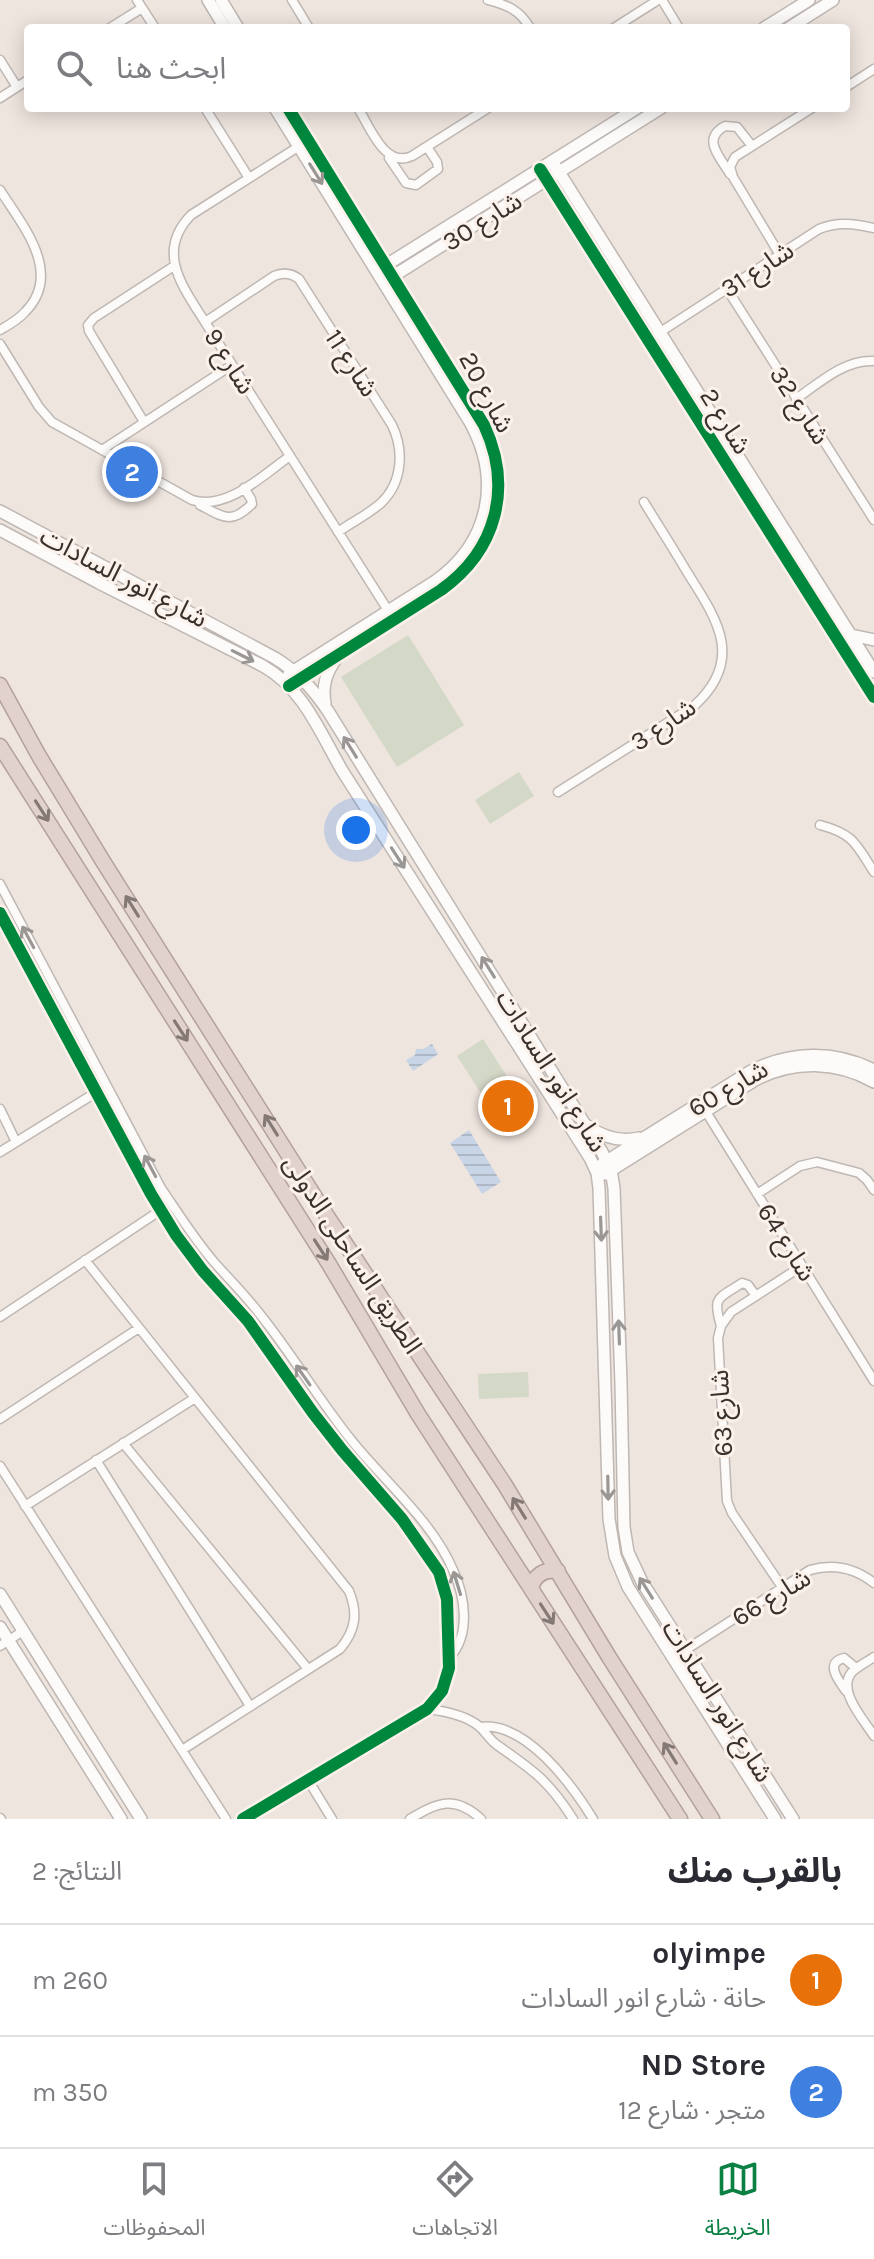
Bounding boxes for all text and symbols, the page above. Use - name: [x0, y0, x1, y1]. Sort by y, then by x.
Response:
- search box: [24, 24, 850, 112]
- icon: search: [52, 46, 96, 90]
- text: ابحث هنا: [116, 50, 226, 86]
- one-way arrow: [308, 162, 324, 185]
- street label: شارع 30: [437, 185, 529, 260]
- street label: شارع 31: [715, 234, 801, 307]
- street label: شارع 9: [195, 323, 262, 402]
- street label: شارع 11: [316, 324, 385, 404]
- street label: شارع 20: [450, 346, 521, 439]
- street label: شارع 32: [760, 360, 836, 452]
- street label: شارع 2: [691, 383, 758, 462]
- pin: 2: [106, 442, 158, 502]
- street label: شارع انور السادات: [33, 520, 213, 637]
- one-way arrow: [231, 649, 255, 664]
- street label: شارع 3: [625, 691, 704, 760]
- one-way arrow: [342, 736, 358, 759]
- one-way arrow: [34, 800, 51, 822]
- your location: [336, 810, 376, 850]
- one-way arrow: [390, 847, 407, 869]
- one-way arrow: [123, 895, 140, 917]
- one-way arrow: [20, 925, 36, 949]
- one-way arrow: [479, 957, 496, 979]
- street label: شارع انور السادات: [487, 985, 614, 1160]
- one-way arrow: [172, 1020, 189, 1042]
- street label: شارع 60: [683, 1053, 775, 1126]
- pin: 1: [482, 1076, 534, 1136]
- one-way arrow: [262, 1114, 278, 1137]
- street label: الطريق الساحلى الدولى: [277, 1149, 429, 1360]
- one-way arrow: [141, 1155, 157, 1179]
- street label: شارع 64: [748, 1197, 823, 1289]
- one-way arrow: [593, 1215, 608, 1242]
- one-way arrow: [312, 1239, 329, 1261]
- one-way arrow: [612, 1319, 627, 1346]
- one-way arrow: [295, 1365, 311, 1387]
- street label: شارع 63: [704, 1369, 742, 1457]
- one-way arrow: [600, 1474, 616, 1501]
- one-way arrow: [510, 1497, 526, 1520]
- street label: شارع 66: [726, 1562, 818, 1636]
- one-way arrow: [449, 1571, 464, 1596]
- one-way arrow: [637, 1577, 653, 1600]
- one-way arrow: [539, 1602, 555, 1624]
- street label: شارع انور السادات: [653, 1615, 780, 1790]
- one-way arrow: [661, 1742, 677, 1765]
- text: بالقرب منك: [668, 1851, 842, 1891]
- text: النتائج: 2: [32, 1856, 122, 1887]
- text: olyimpe: [652, 1935, 766, 1971]
- text: 260 m: [32, 1965, 108, 1996]
- text: 1: [811, 1965, 821, 1996]
- text: حانة · شارع انور السادات: [521, 1983, 766, 2014]
- text: ND Store: [641, 2047, 766, 2083]
- text: 350 m: [32, 2077, 108, 2108]
- text: 2: [808, 2077, 824, 2108]
- text: متجر · شارع 12: [618, 2095, 766, 2126]
- tab: المحفوظات: [103, 2157, 205, 2251]
- tab: الاتجاهات: [412, 2157, 498, 2251]
- tab: الخريطة: [705, 2157, 771, 2251]

